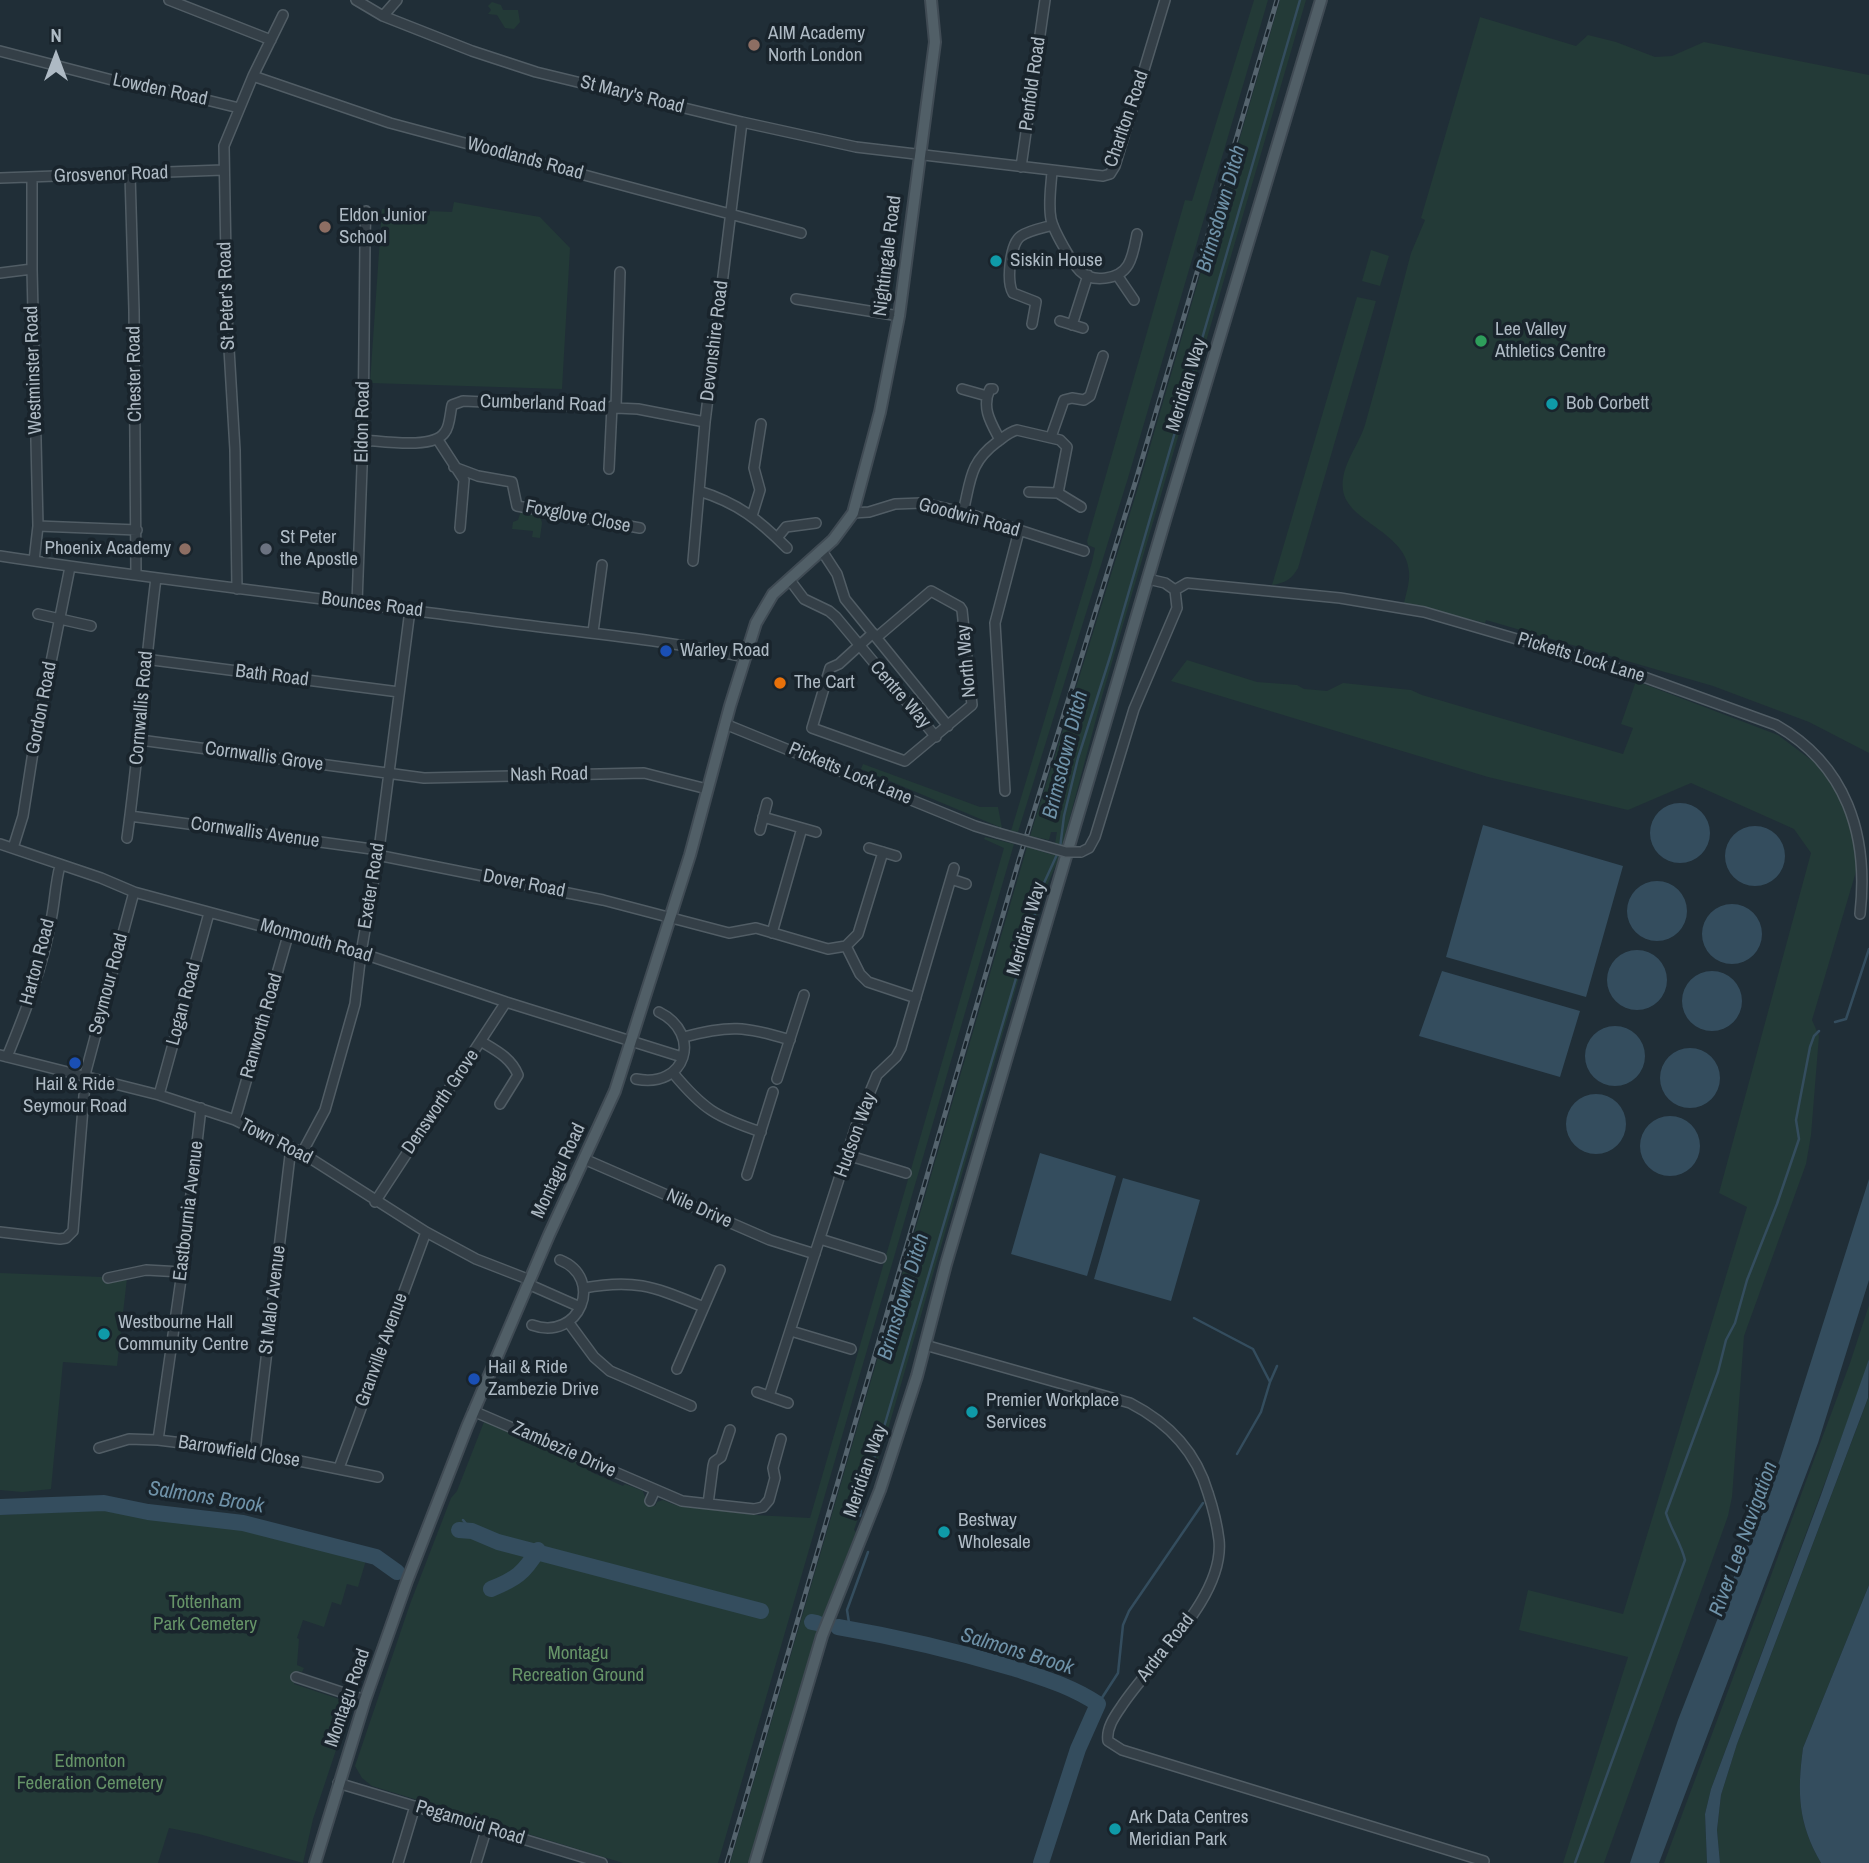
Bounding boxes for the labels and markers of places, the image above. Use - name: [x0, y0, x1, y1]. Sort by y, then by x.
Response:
- place label: AIM Academy North London: [768, 23, 865, 67]
- marker: AIM Academy North London: [746, 37, 762, 53]
- place label: Eldon Junior School: [339, 205, 426, 249]
- marker: Eldon Junior School: [317, 219, 333, 235]
- place label: Siskin House: [1010, 250, 1103, 272]
- marker: Siskin House: [988, 253, 1004, 269]
- place label: Lee Valley Athletics Centre: [1495, 319, 1606, 363]
- marker: Lee Valley Athletics Centre: [1473, 333, 1489, 349]
- place label: Bob Corbett: [1566, 393, 1649, 415]
- marker: Bob Corbett: [1544, 396, 1560, 412]
- place label: St Peter the Apostle: [280, 527, 358, 571]
- place label: Phoenix Academy: [45, 538, 171, 560]
- marker: Phoenix Academy: [177, 541, 193, 557]
- marker: St Peter the Apostle: [258, 541, 274, 557]
- place label: Warley Road: [680, 640, 769, 662]
- marker: Warley Road: [658, 643, 674, 659]
- place label: The Cart: [794, 672, 855, 694]
- marker: The Cart: [772, 675, 788, 691]
- marker: Hail & Ride Seymour Road: [67, 1055, 83, 1071]
- place label: Hail & Ride Seymour Road: [23, 1074, 127, 1118]
- place label: Westbourne Hall Community Centre: [118, 1312, 249, 1356]
- marker: Westbourne Hall Community Centre: [96, 1326, 112, 1342]
- place label: Hail & Ride Zambezie Drive: [488, 1357, 599, 1401]
- marker: Hail & Ride Zambezie Drive: [466, 1371, 482, 1387]
- place label: Premier Workplace Services: [986, 1390, 1119, 1434]
- marker: Premier Workplace Services: [964, 1404, 980, 1420]
- place label: Bestway Wholesale: [958, 1510, 1031, 1554]
- marker: Bestway Wholesale: [936, 1524, 952, 1540]
- place label: Ark Data Centres Meridian Park: [1129, 1807, 1248, 1851]
- marker: Ark Data Centres Meridian Park: [1107, 1821, 1123, 1837]

